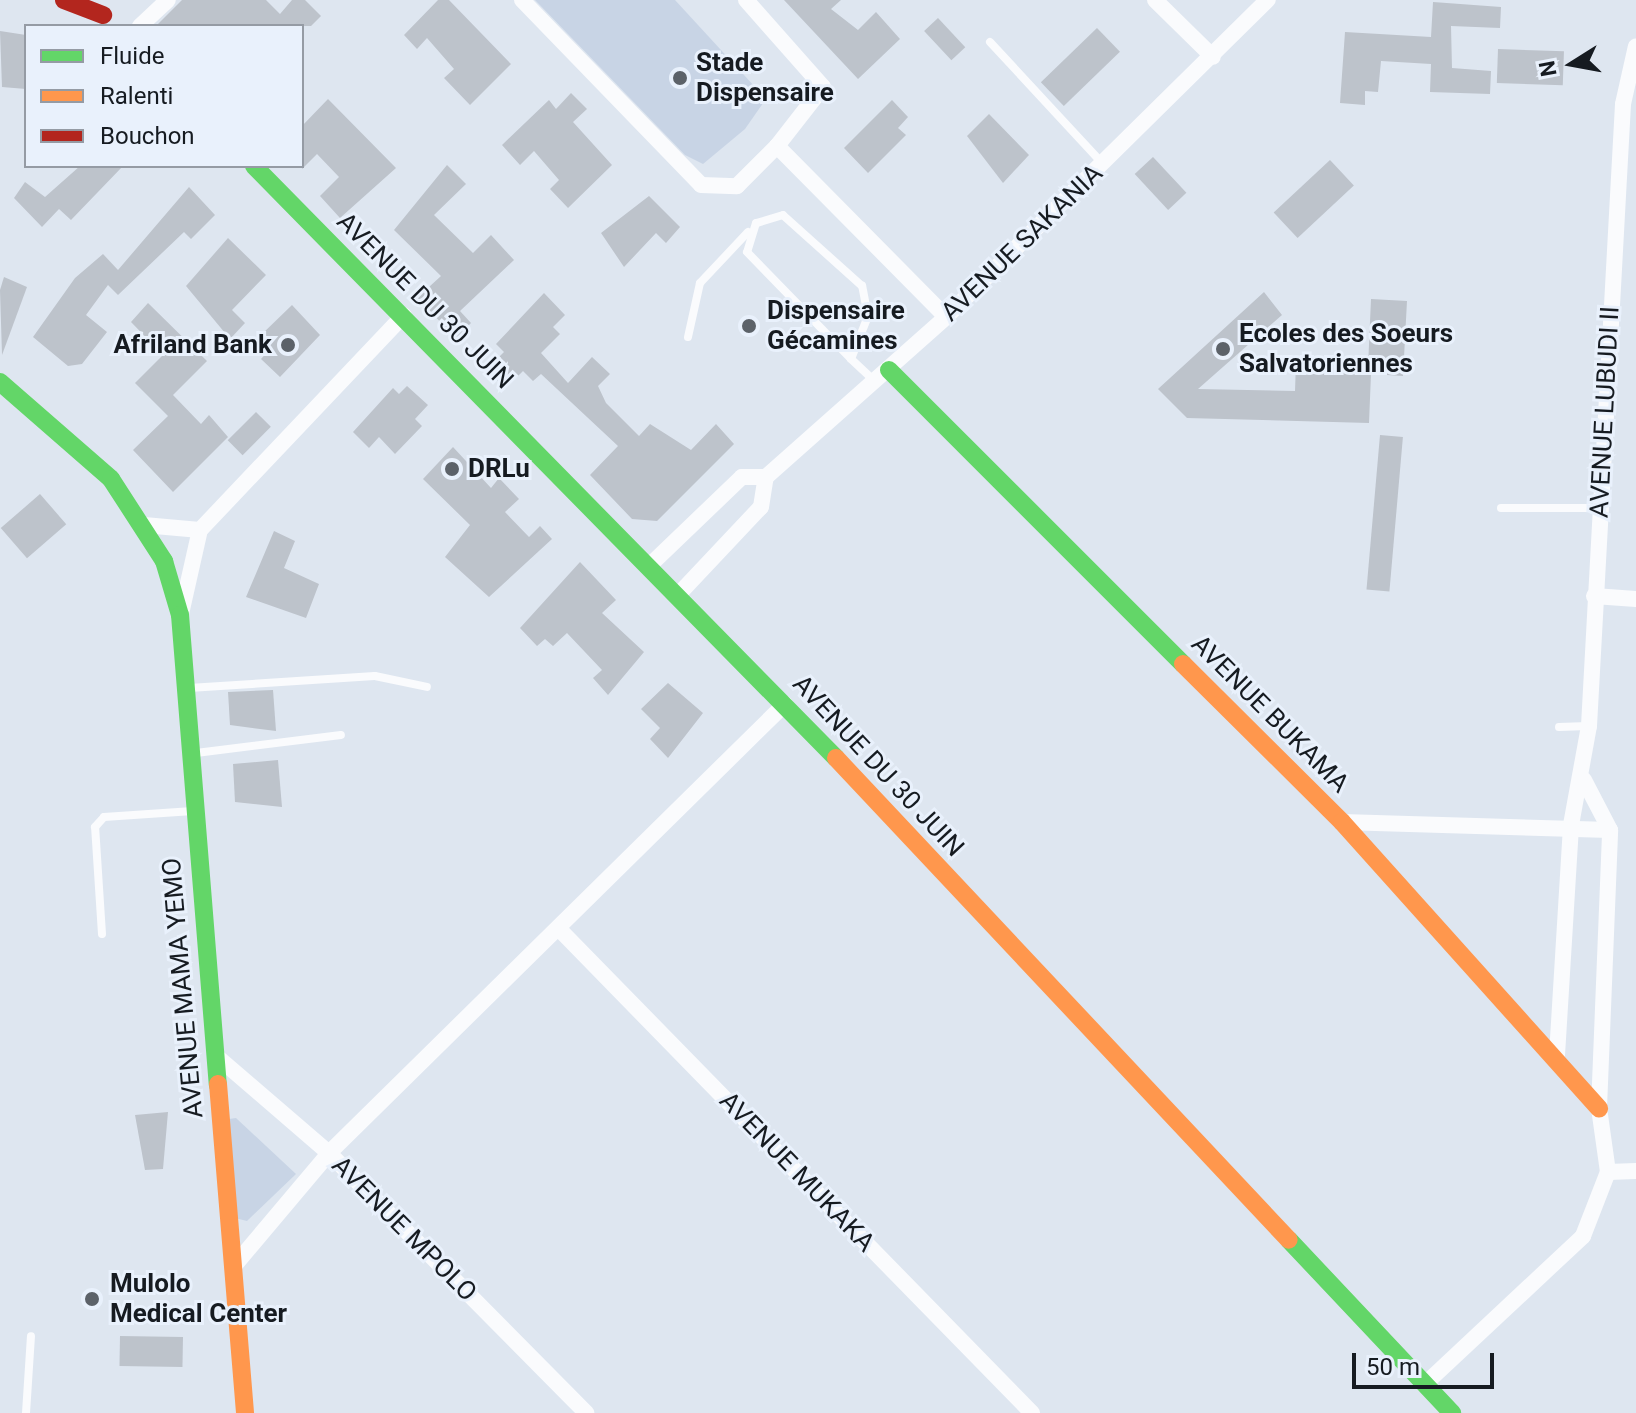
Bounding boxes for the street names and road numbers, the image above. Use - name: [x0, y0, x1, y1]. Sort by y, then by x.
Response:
- street label: AVENUE SAKANIA: [935, 158, 1109, 328]
- street label: AVENUE DU 30 JUIN: [330, 206, 520, 396]
- street label: AVENUE LUBUDI II: [1584, 305, 1626, 519]
- street label: AVENUE BUKAMA: [1185, 629, 1355, 799]
- street label: AVENUE DU 30 JUIN: [786, 669, 970, 863]
- street label: AVENUE MAMA YEMO: [156, 857, 210, 1119]
- street label: AVENUE MUKAKA: [713, 1086, 881, 1258]
- street label: AVENUE MPOLO: [325, 1150, 483, 1308]

